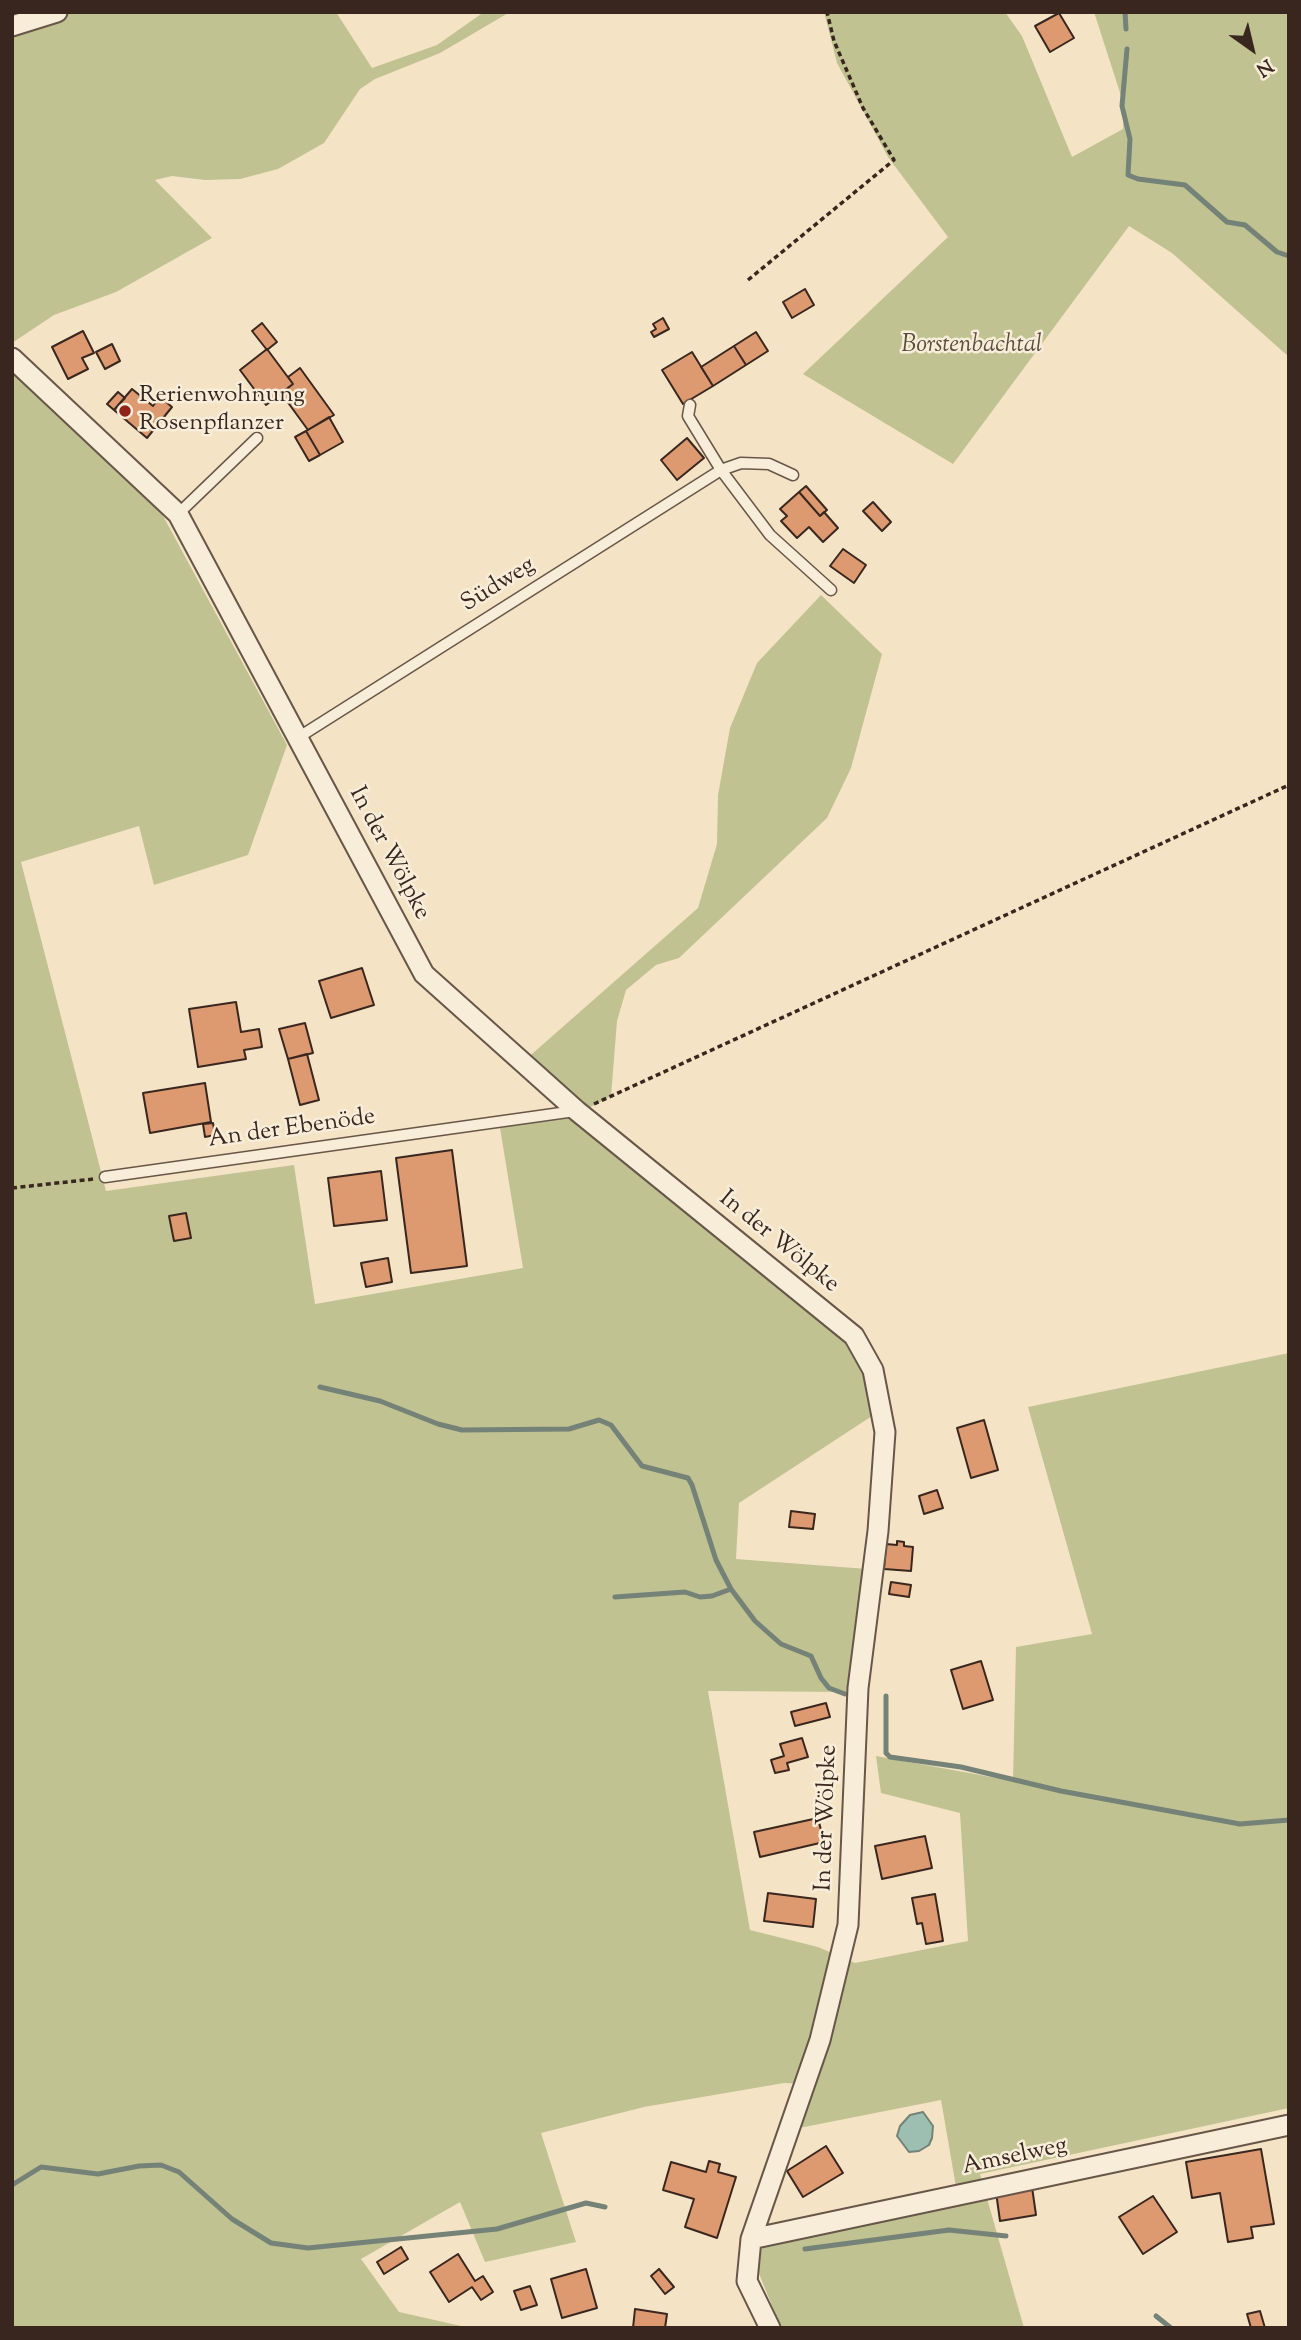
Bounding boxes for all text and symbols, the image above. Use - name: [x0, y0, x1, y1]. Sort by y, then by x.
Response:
- north arrow: [1217, 14, 1287, 84]
- text: N: [1250, 51, 1278, 82]
- park label: Borstenbachtal: [902, 333, 1042, 361]
- place label: Rerienwohnung Rosenpflanzer: [139, 383, 305, 439]
- marker: Rerienwohnung Rosenpflanzer: [117, 403, 133, 419]
- street label: Südweg: [457, 552, 541, 620]
- street label: In der Wölpke: [341, 783, 435, 925]
- street label: An der Ebenöde: [207, 1104, 377, 1156]
- street label: In der Wölpke: [712, 1186, 844, 1300]
- street label: In der Wölpke: [811, 1744, 845, 1892]
- street label: Amselweg: [960, 2133, 1070, 2183]

